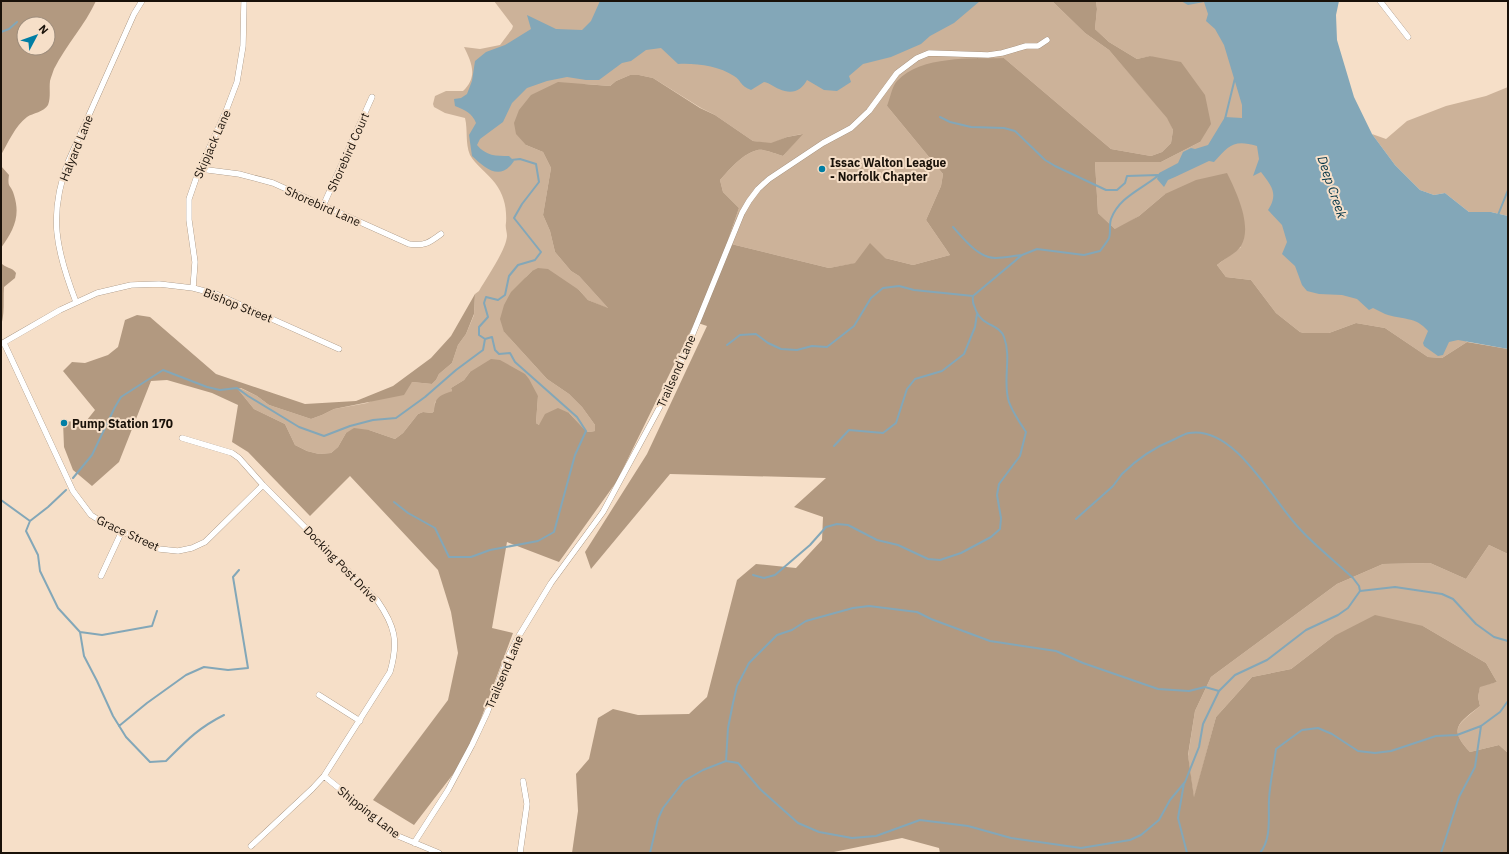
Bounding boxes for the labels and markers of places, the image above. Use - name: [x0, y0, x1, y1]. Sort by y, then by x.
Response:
- place label: Issac Walton League - Norfolk Chapter: [830, 155, 947, 184]
- marker: Issac Walton League - Norfolk Chapter: [817, 164, 827, 174]
- place label: Pump Station 170: [72, 416, 173, 431]
- marker: Pump Station 170: [59, 418, 69, 428]

